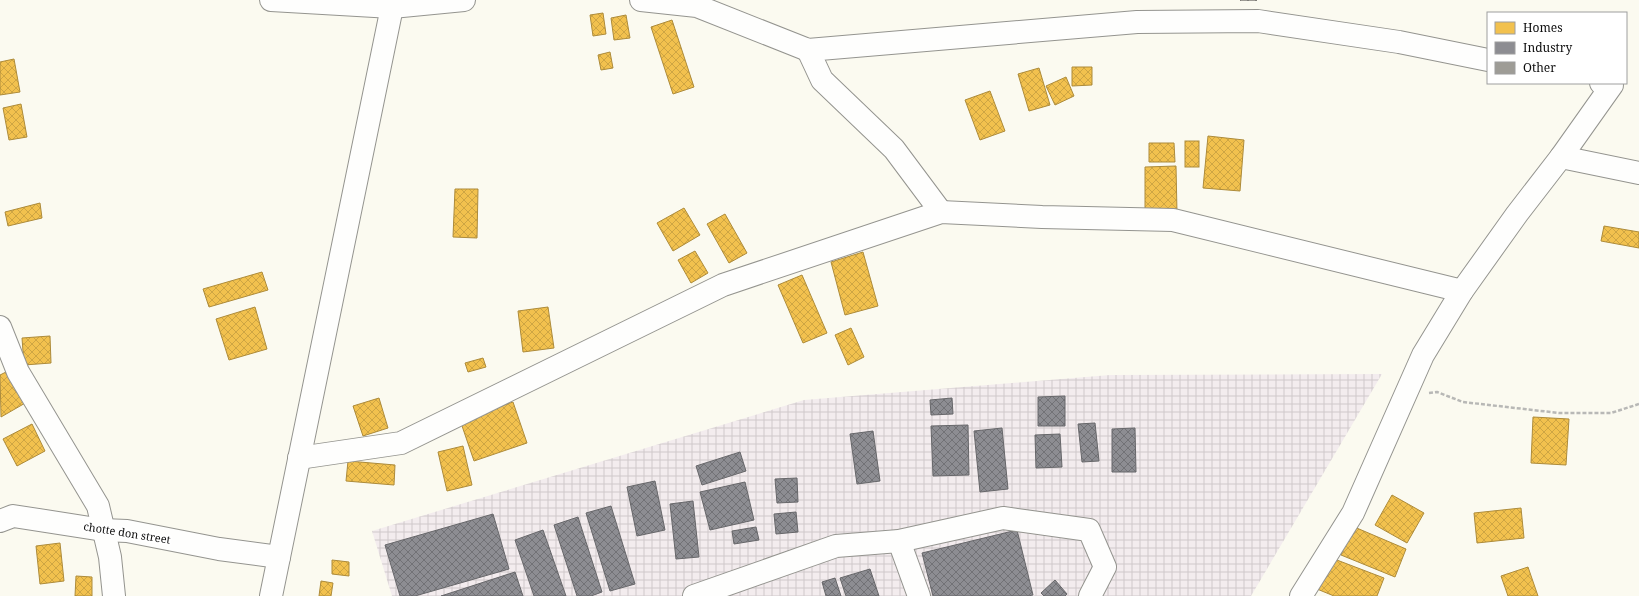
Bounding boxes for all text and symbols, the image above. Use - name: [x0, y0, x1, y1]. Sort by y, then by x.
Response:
- legend: [1487, 12, 1627, 84]
- text: Homes: [1523, 19, 1563, 36]
- text: Industry: [1523, 39, 1572, 56]
- text: Other: [1523, 59, 1556, 76]
- street label: chotte don street: [82, 518, 172, 547]

